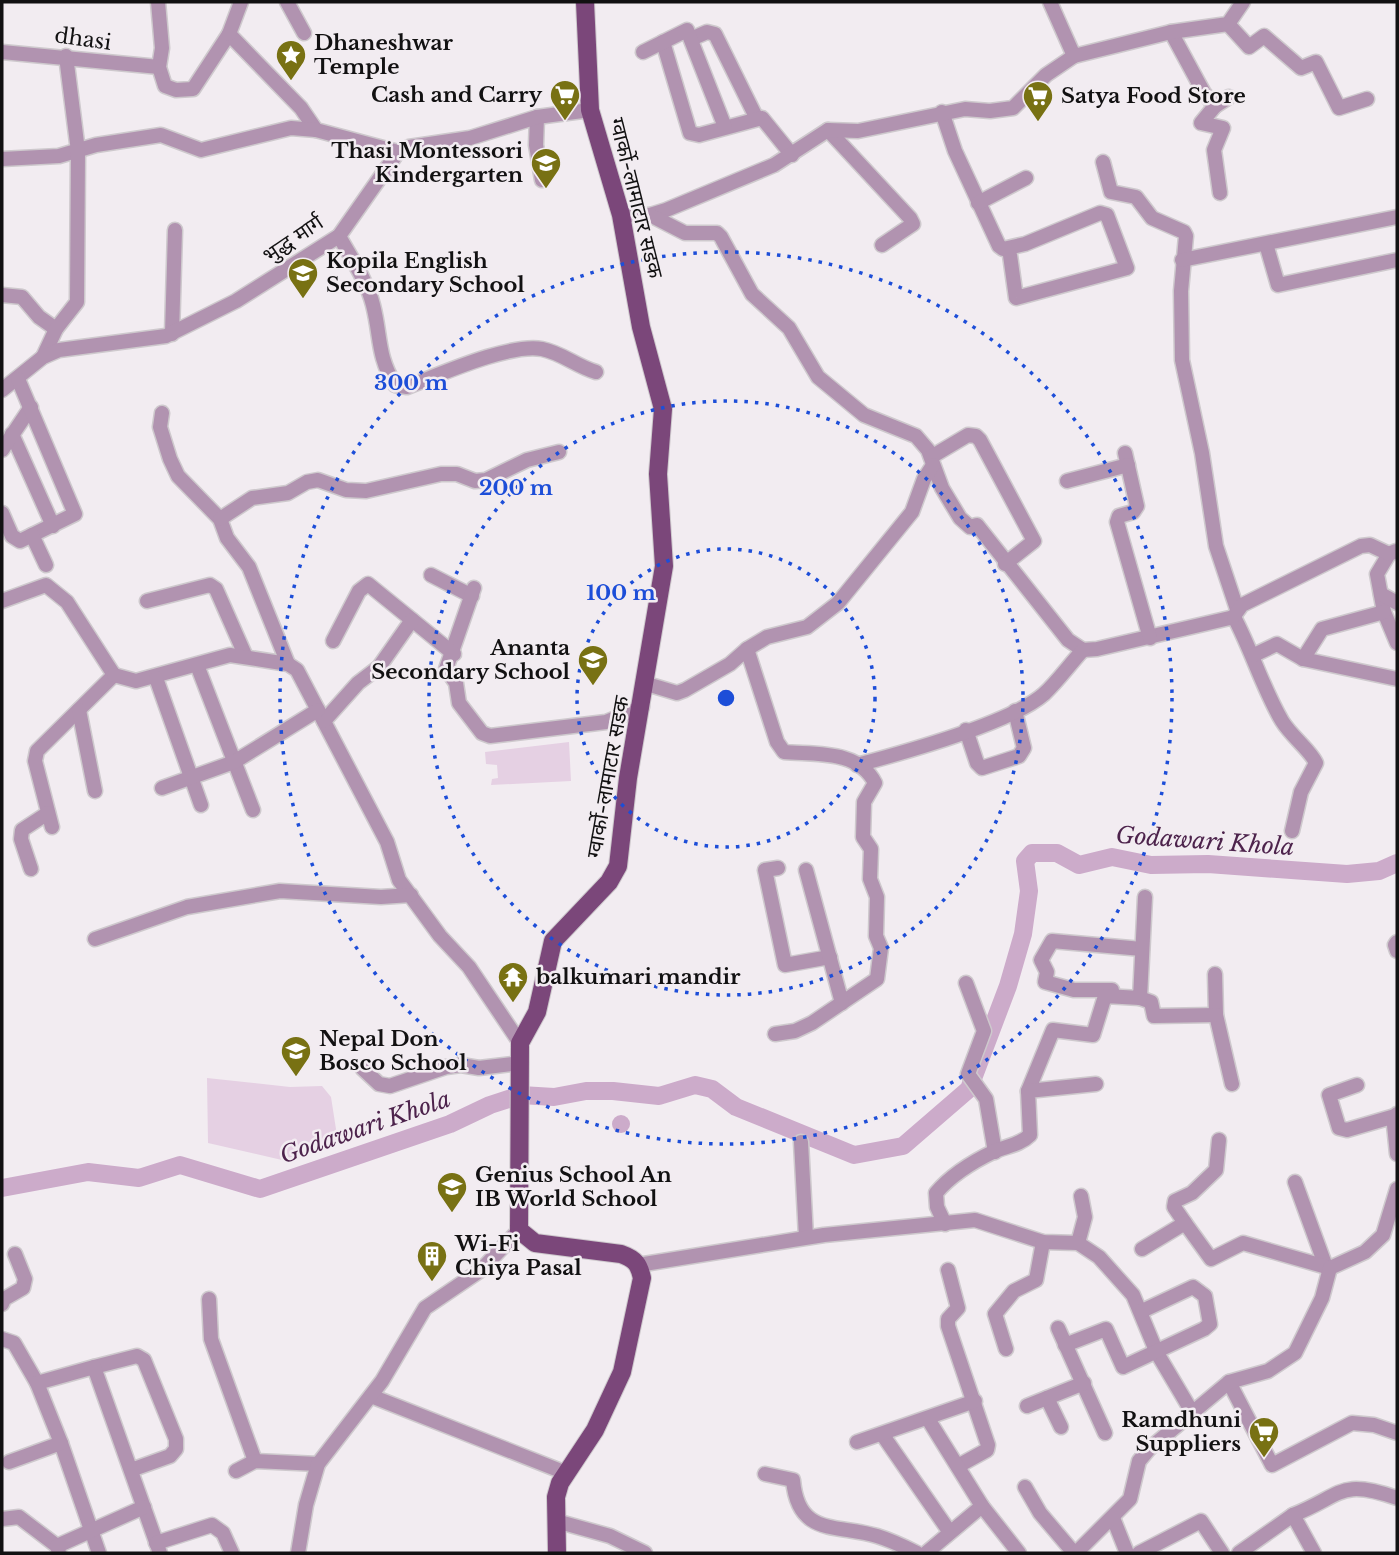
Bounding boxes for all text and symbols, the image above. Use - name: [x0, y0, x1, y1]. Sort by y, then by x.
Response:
- street label: dhasi: [53, 22, 113, 56]
- place label: Dhaneshwar Temple: [314, 30, 453, 80]
- place icon: Dhaneshwar Temple: [274, 38, 308, 82]
- supermarket icon: Cash and Carry: [548, 78, 582, 122]
- supermarket icon: Satya Food Store: [1021, 79, 1055, 123]
- place label: Cash and Carry: [371, 82, 542, 108]
- place label: Satya Food Store: [1061, 83, 1246, 109]
- street label: ग्वार्को-लामाटार सडक: [604, 115, 669, 282]
- place label: Thasi Montessori Kindergarten: [331, 138, 523, 188]
- school or university icon: Thasi Montessori Kindergarten: [529, 146, 563, 190]
- street label: भुद्ध मार्ग: [258, 209, 329, 269]
- place label: Kopila English Secondary School: [326, 248, 525, 298]
- school or university icon: Kopila English Secondary School: [286, 256, 320, 300]
- text: 300 m: [374, 370, 448, 396]
- text: 200 m: [479, 475, 553, 501]
- text: 100 m: [586, 580, 656, 606]
- place label: Ananta Secondary School: [371, 635, 571, 685]
- school or university icon: Ananta Secondary School: [576, 643, 610, 687]
- centre of rings: [714, 686, 738, 710]
- street label: ग्वार्को-लामाटार सडक: [581, 693, 635, 860]
- water label: Godawari Khola: [1115, 821, 1295, 861]
- temple icon: balkumari mandir: [496, 960, 530, 1004]
- place label: balkumari mandir: [535, 964, 741, 990]
- place label: Nepal Don Bosco School: [319, 1026, 467, 1076]
- school or university icon: Nepal Don Bosco School: [279, 1034, 313, 1078]
- water label: Godawari Khola: [276, 1085, 454, 1169]
- place label: Genius School An IB World School: [475, 1162, 672, 1212]
- school or university icon: Genius School An IB World School: [435, 1170, 469, 1214]
- place label: Wi-Fi Chiya Pasal: [454, 1231, 582, 1281]
- building icon: Wi-Fi Chiya Pasal: [415, 1239, 449, 1283]
- place label: Ramdhuni Suppliers: [1121, 1407, 1241, 1457]
- supermarket icon: Ramdhuni Suppliers: [1247, 1415, 1281, 1459]

